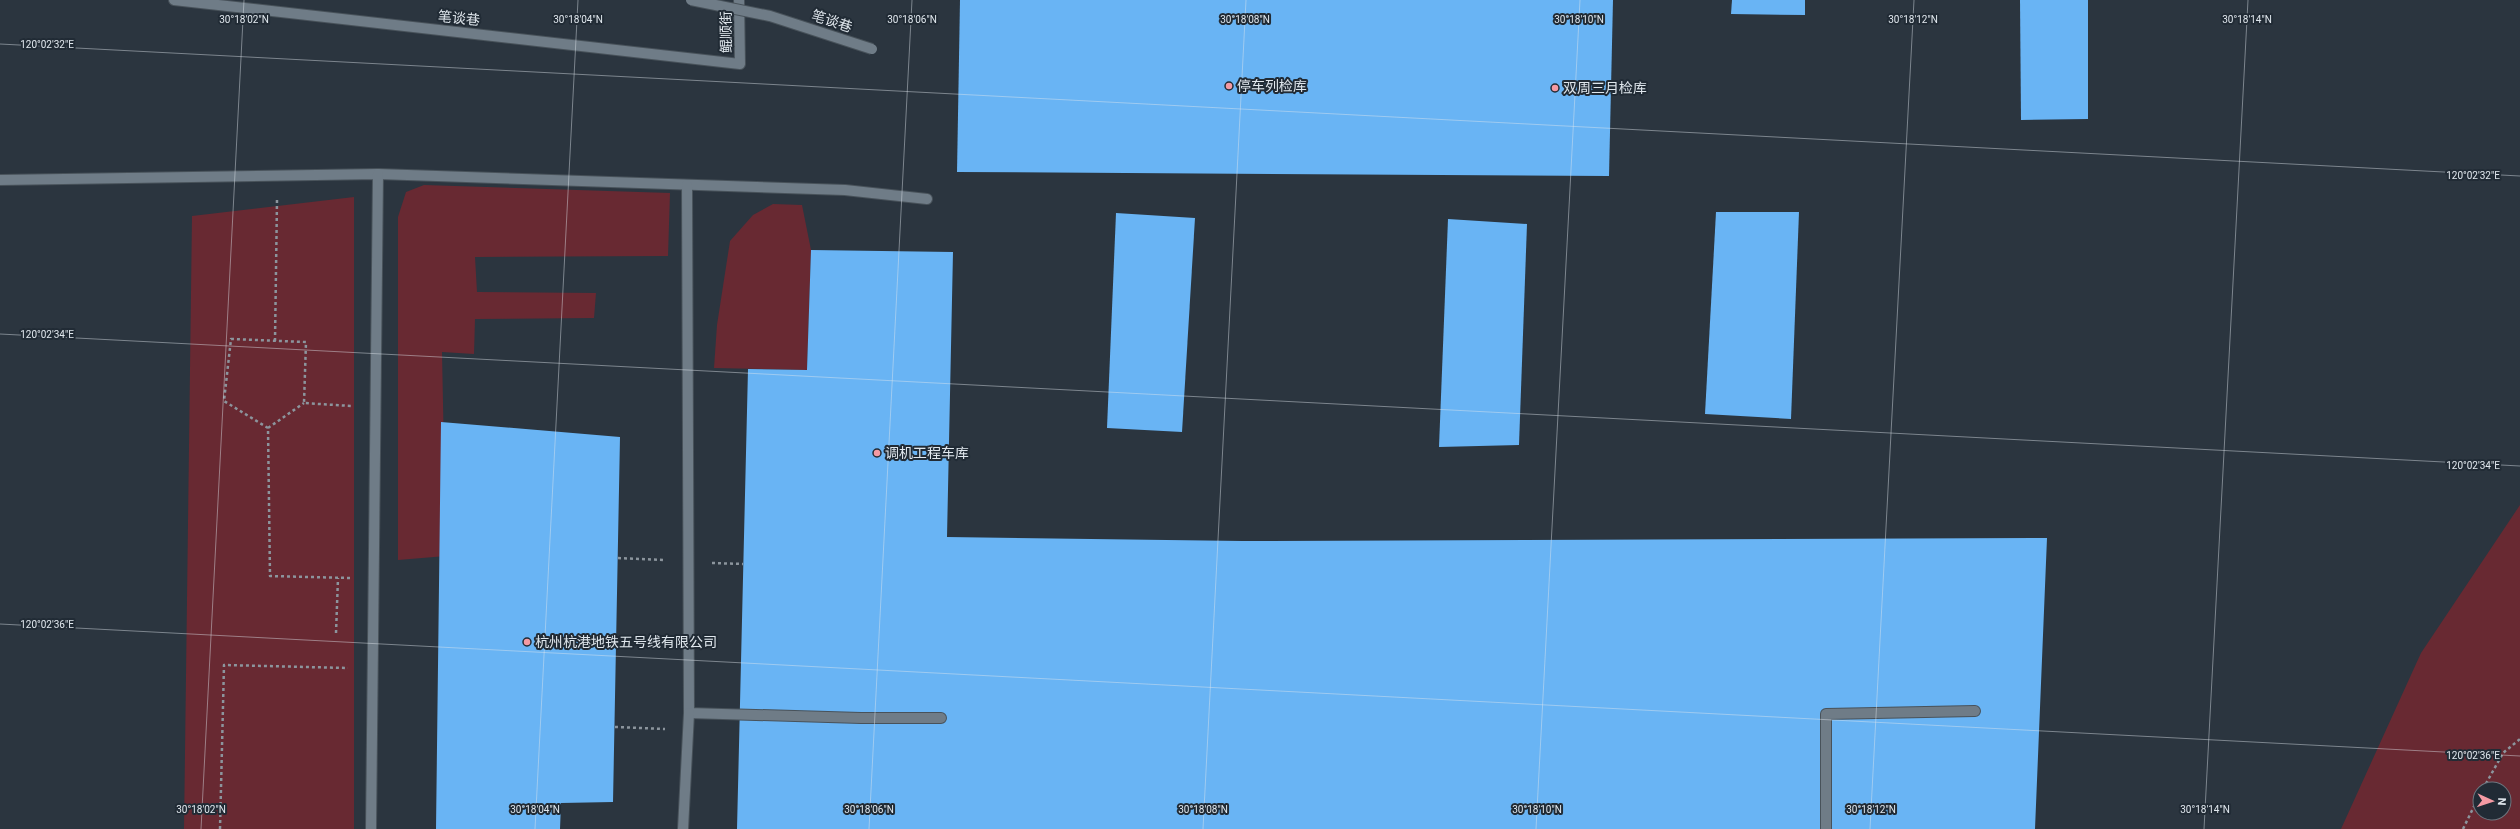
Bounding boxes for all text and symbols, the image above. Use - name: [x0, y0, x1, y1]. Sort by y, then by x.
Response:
- street label: 笔谈巷: [810, 7, 854, 35]
- street label: 笔谈巷: [437, 8, 481, 28]
- street label: 鲲顺街: [718, 11, 734, 53]
- text: 30°18'02"N: [219, 14, 269, 25]
- text: 30°18'04"N: [553, 14, 603, 25]
- text: 30°18'06"N: [887, 14, 937, 25]
- text: 30°18'08"N: [1220, 14, 1270, 25]
- text: 30°18'10"N: [1554, 14, 1604, 25]
- text: 30°18'12"N: [1888, 14, 1938, 25]
- text: 30°18'14"N: [2222, 14, 2272, 25]
- text: 120°02'32"E: [20, 39, 74, 50]
- place label: 停车列检库: [1237, 78, 1307, 94]
- place label: 双周三月检库: [1563, 80, 1647, 96]
- marker: 停车列检库: [1224, 81, 1234, 91]
- marker: 双周三月检库: [1550, 83, 1560, 93]
- text: 120°02'32"E: [2446, 170, 2500, 181]
- text: 120°02'34"E: [20, 329, 74, 340]
- place label: 调机工程车库: [885, 445, 969, 461]
- marker: 调机工程车库: [872, 448, 882, 458]
- text: 120°02'34"E: [2446, 460, 2500, 471]
- text: 120°02'36"E: [20, 619, 74, 630]
- place label: 杭州杭港地铁五号线有限公司: [535, 634, 717, 650]
- marker: 杭州杭港地铁五号线有限公司: [522, 637, 532, 647]
- text: 120°02'36"E: [2446, 750, 2500, 761]
- north arrow: [2472, 781, 2512, 821]
- text: N: [2495, 797, 2508, 806]
- text: 30°18'02"N: [176, 804, 226, 815]
- text: 30°18'04"N: [510, 804, 560, 815]
- text: 30°18'06"N: [844, 804, 894, 815]
- text: 30°18'08"N: [1178, 804, 1228, 815]
- text: 30°18'10"N: [1512, 804, 1562, 815]
- text: 30°18'12"N: [1846, 804, 1896, 815]
- text: 30°18'14"N: [2180, 804, 2230, 815]

